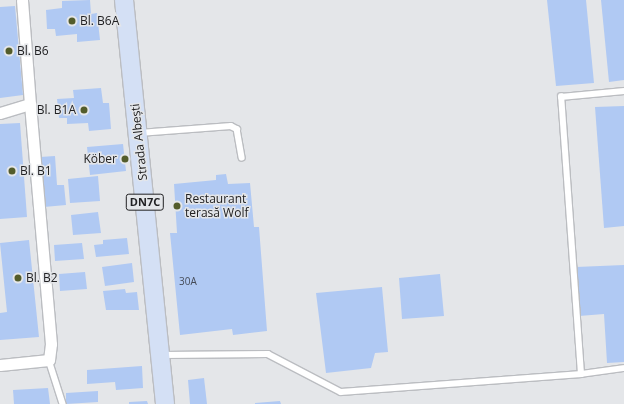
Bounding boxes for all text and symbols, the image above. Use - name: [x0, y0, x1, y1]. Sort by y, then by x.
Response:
- place label: Bl. B6A: [80, 14, 119, 28]
- marker: Bl. B6A: [67, 16, 77, 26]
- place label: Bl. B6: [17, 44, 49, 58]
- marker: Bl. B6: [4, 46, 14, 56]
- place label: Bl. B1A: [37, 103, 76, 117]
- street label: Strada Albești: [128, 103, 150, 181]
- marker: Bl. B1A: [79, 105, 89, 115]
- place label: Köber: [83, 152, 117, 166]
- marker: Köber: [120, 154, 130, 164]
- place label: Bl. B1: [20, 164, 52, 178]
- marker: Bl. B1: [7, 166, 17, 176]
- place label: Restaurant terasă Wolf: [185, 192, 248, 220]
- road number: DN7C: [125, 193, 165, 211]
- marker: Restaurant terasă Wolf: [172, 201, 182, 211]
- place label: Bl. B2: [26, 271, 58, 285]
- marker: Bl. B2: [13, 273, 23, 283]
- house number: 30A: [179, 276, 197, 288]

